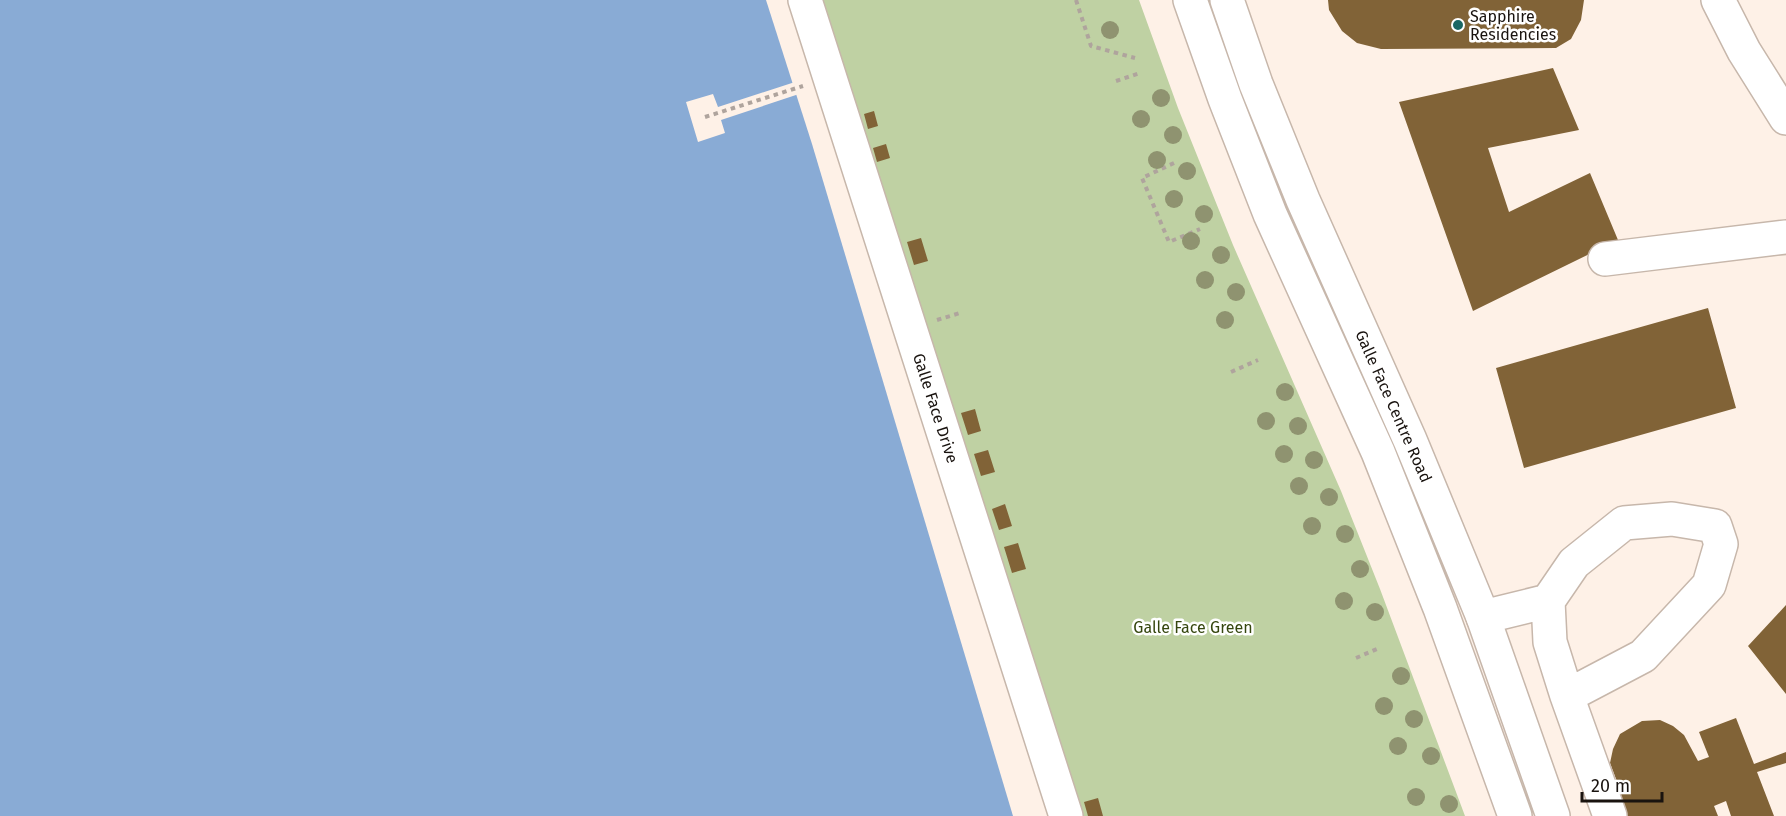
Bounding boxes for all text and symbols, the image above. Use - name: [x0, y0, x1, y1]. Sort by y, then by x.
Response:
- place label: Sapphire Residencies: [1470, 7, 1556, 44]
- marker: Sapphire Residencies: [1451, 18, 1465, 32]
- street label: Galle Face Centre Road: [1351, 327, 1436, 485]
- street label: Galle Face Drive: [909, 351, 962, 465]
- park label: Galle Face Green: [1133, 618, 1253, 637]
- scale bar: [1582, 765, 1662, 803]
- text: 20 m: [1591, 775, 1630, 797]

